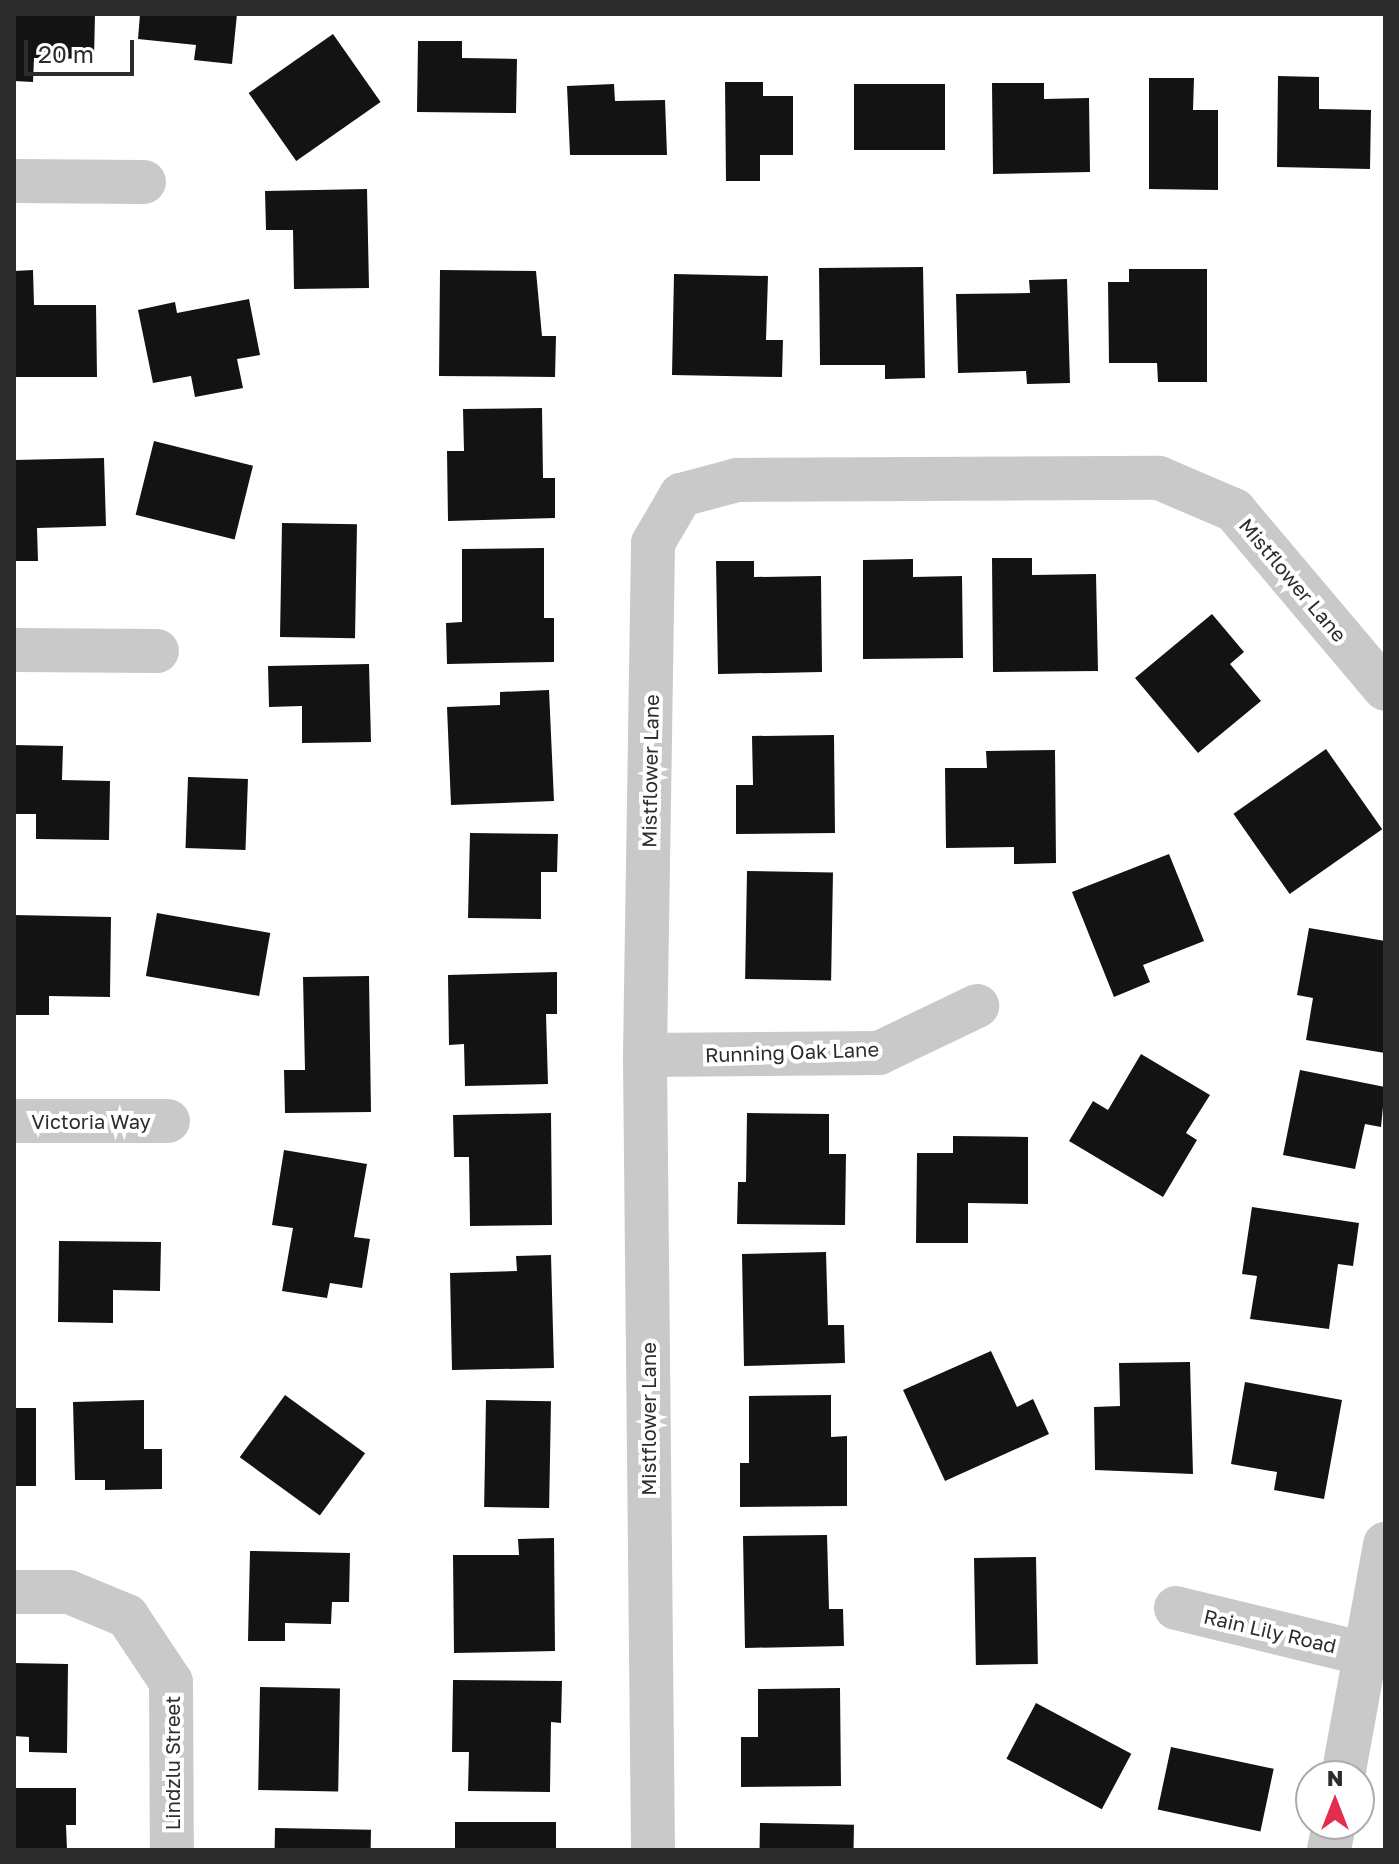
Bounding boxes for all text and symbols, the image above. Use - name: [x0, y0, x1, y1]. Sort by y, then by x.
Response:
- scale bar: [28, 24, 138, 74]
- text: 20 m: [38, 39, 94, 68]
- street label: Mistflower Lane: [1234, 513, 1352, 647]
- street label: Mistflower Lane: [637, 694, 663, 848]
- street label: Running Oak Lane: [705, 1037, 879, 1067]
- street label: Victoria Way: [31, 1109, 151, 1133]
- street label: Mistflower Lane: [636, 1342, 660, 1496]
- street label: Rain Lily Road: [1201, 1604, 1339, 1658]
- street label: Lindzlu Street: [160, 1696, 184, 1830]
- north arrow: [1295, 1760, 1375, 1840]
- text: N: [1327, 1764, 1343, 1791]

